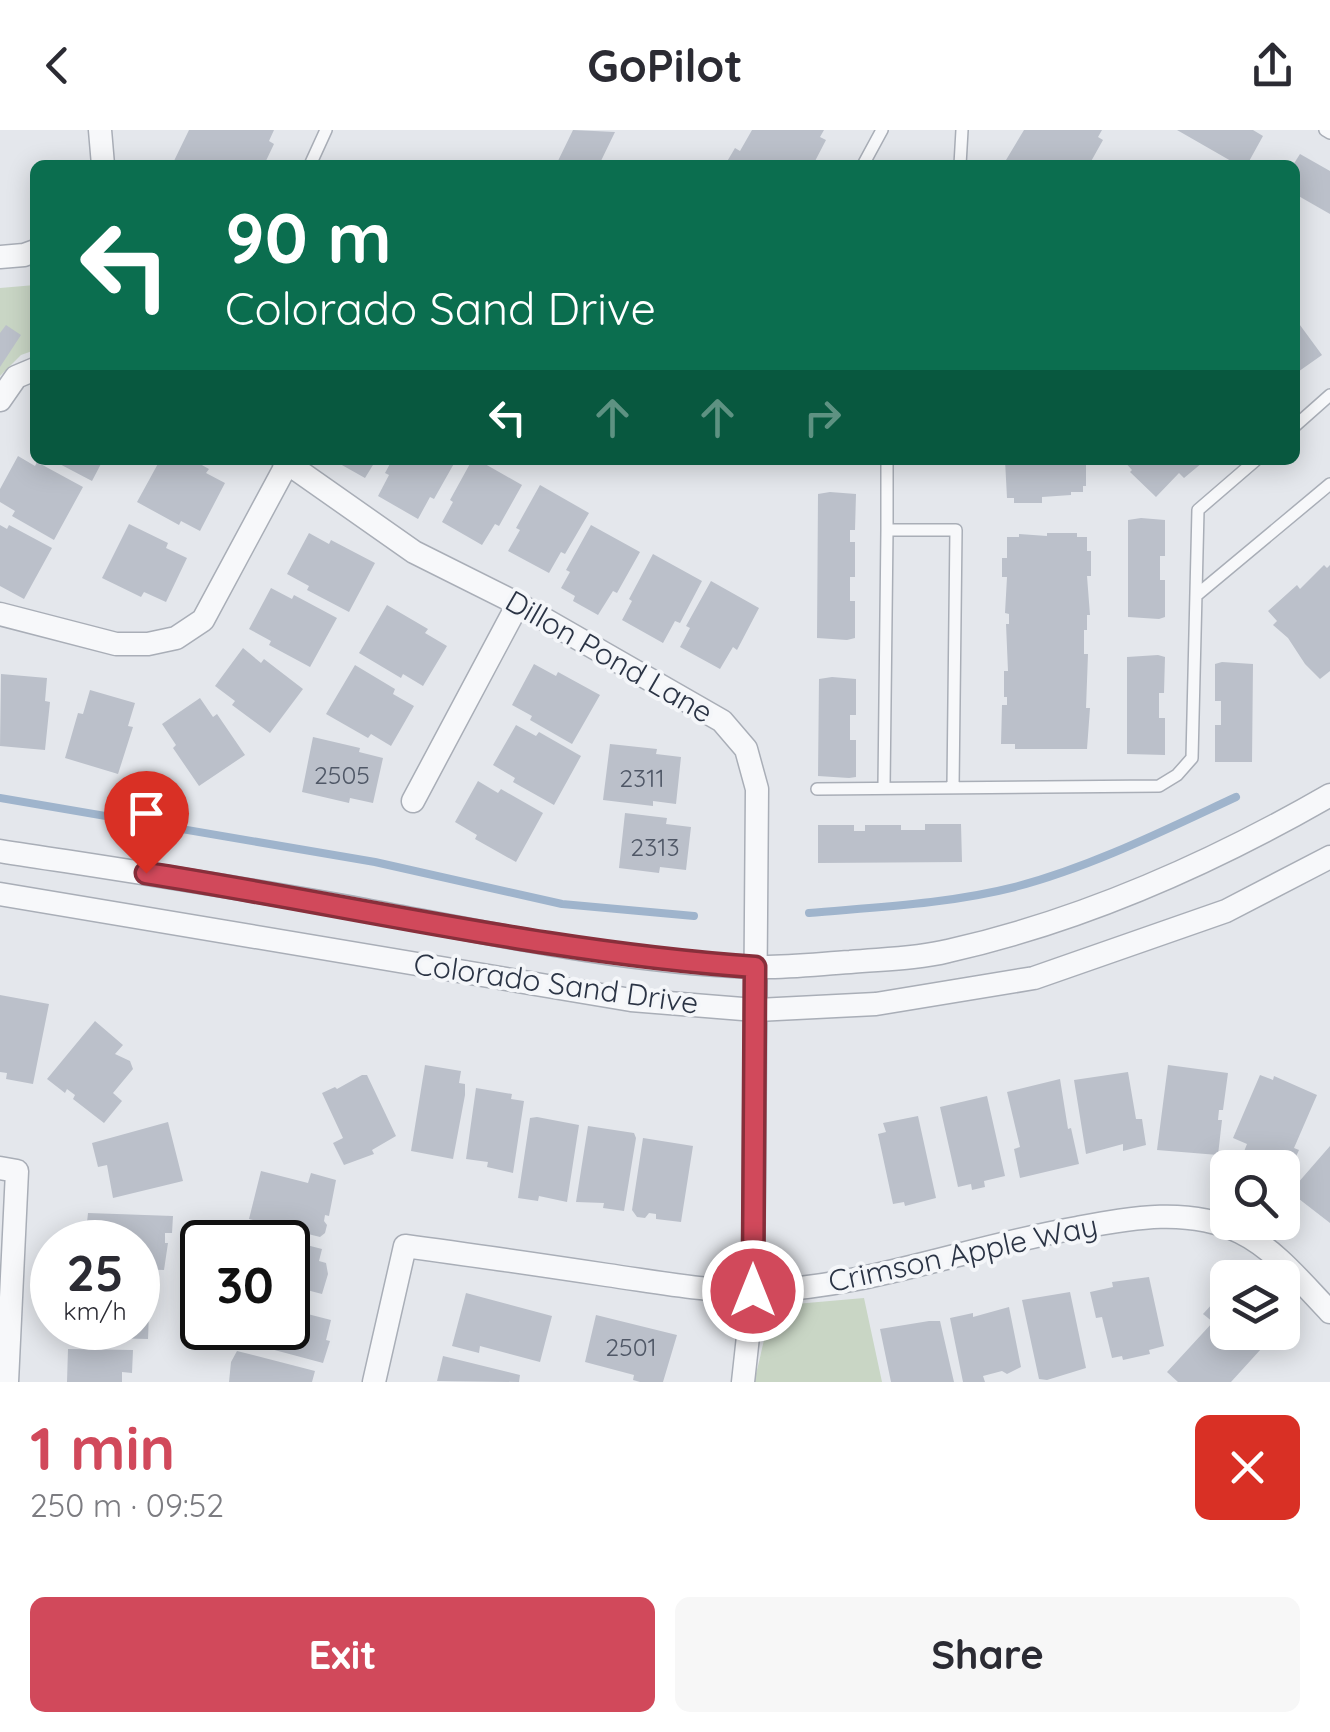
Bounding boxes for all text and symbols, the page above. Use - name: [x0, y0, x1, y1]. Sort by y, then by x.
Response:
- text: GoPilot: [587, 37, 743, 93]
- icon: back: [30, 38, 85, 93]
- icon: share: [1245, 38, 1300, 93]
- text: 90 m: [225, 193, 392, 281]
- icon: left: [60, 200, 190, 330]
- text: Colorado Sand Drive: [225, 280, 656, 336]
- icon: left: [480, 390, 535, 445]
- icon: ahead: [585, 390, 640, 445]
- icon: ahead: [690, 390, 745, 445]
- icon: right: [795, 390, 850, 445]
- street label: Dillon Pond Lane: [499, 581, 720, 731]
- house number: 2505: [314, 759, 370, 790]
- house number: 2311: [619, 762, 665, 793]
- pin: [104, 771, 189, 874]
- icon: arrive: [119, 786, 174, 841]
- house number: 2313: [630, 831, 680, 862]
- street label: Colorado Sand Drive: [411, 944, 701, 1022]
- map controls: [1210, 1150, 1300, 1350]
- button: search: [1210, 1150, 1300, 1240]
- street label: Crimson Apple Way: [825, 1206, 1101, 1300]
- speed limit sign: 30: [180, 1220, 310, 1350]
- position arrow: [701, 1239, 805, 1343]
- text: 25: [66, 1241, 124, 1304]
- button: layers: [1210, 1260, 1300, 1350]
- text: km/h: [63, 1295, 127, 1326]
- house number: 2501: [605, 1331, 657, 1362]
- text: 1 min: [30, 1410, 175, 1485]
- button: close: [1195, 1415, 1300, 1520]
- text: 250 m · 09:52: [30, 1485, 224, 1525]
- button: Exit: [30, 1597, 655, 1712]
- button: Share: [675, 1597, 1300, 1712]

